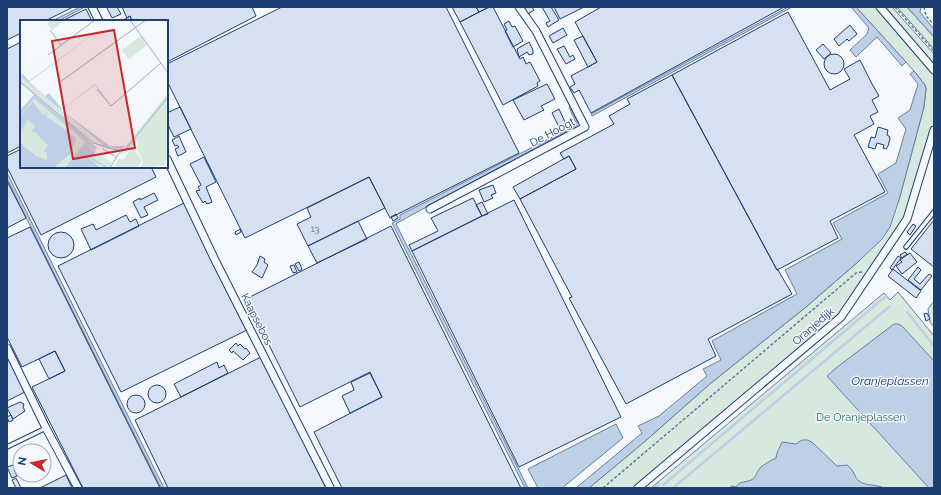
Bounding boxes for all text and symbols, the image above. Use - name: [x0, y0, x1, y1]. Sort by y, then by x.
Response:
- inset map: [20, 20, 168, 168]
- street label: De Hoogt: [528, 115, 577, 150]
- house number: 13: [311, 224, 320, 234]
- street label: Kaapsebos: [238, 291, 275, 347]
- street label: Oranjedijk: [790, 305, 837, 348]
- water label: Oranjeplassen: [851, 374, 929, 388]
- park label: De Oranjeplassen: [816, 411, 906, 424]
- north arrow: [12, 443, 52, 483]
- text: N: [16, 456, 30, 467]

